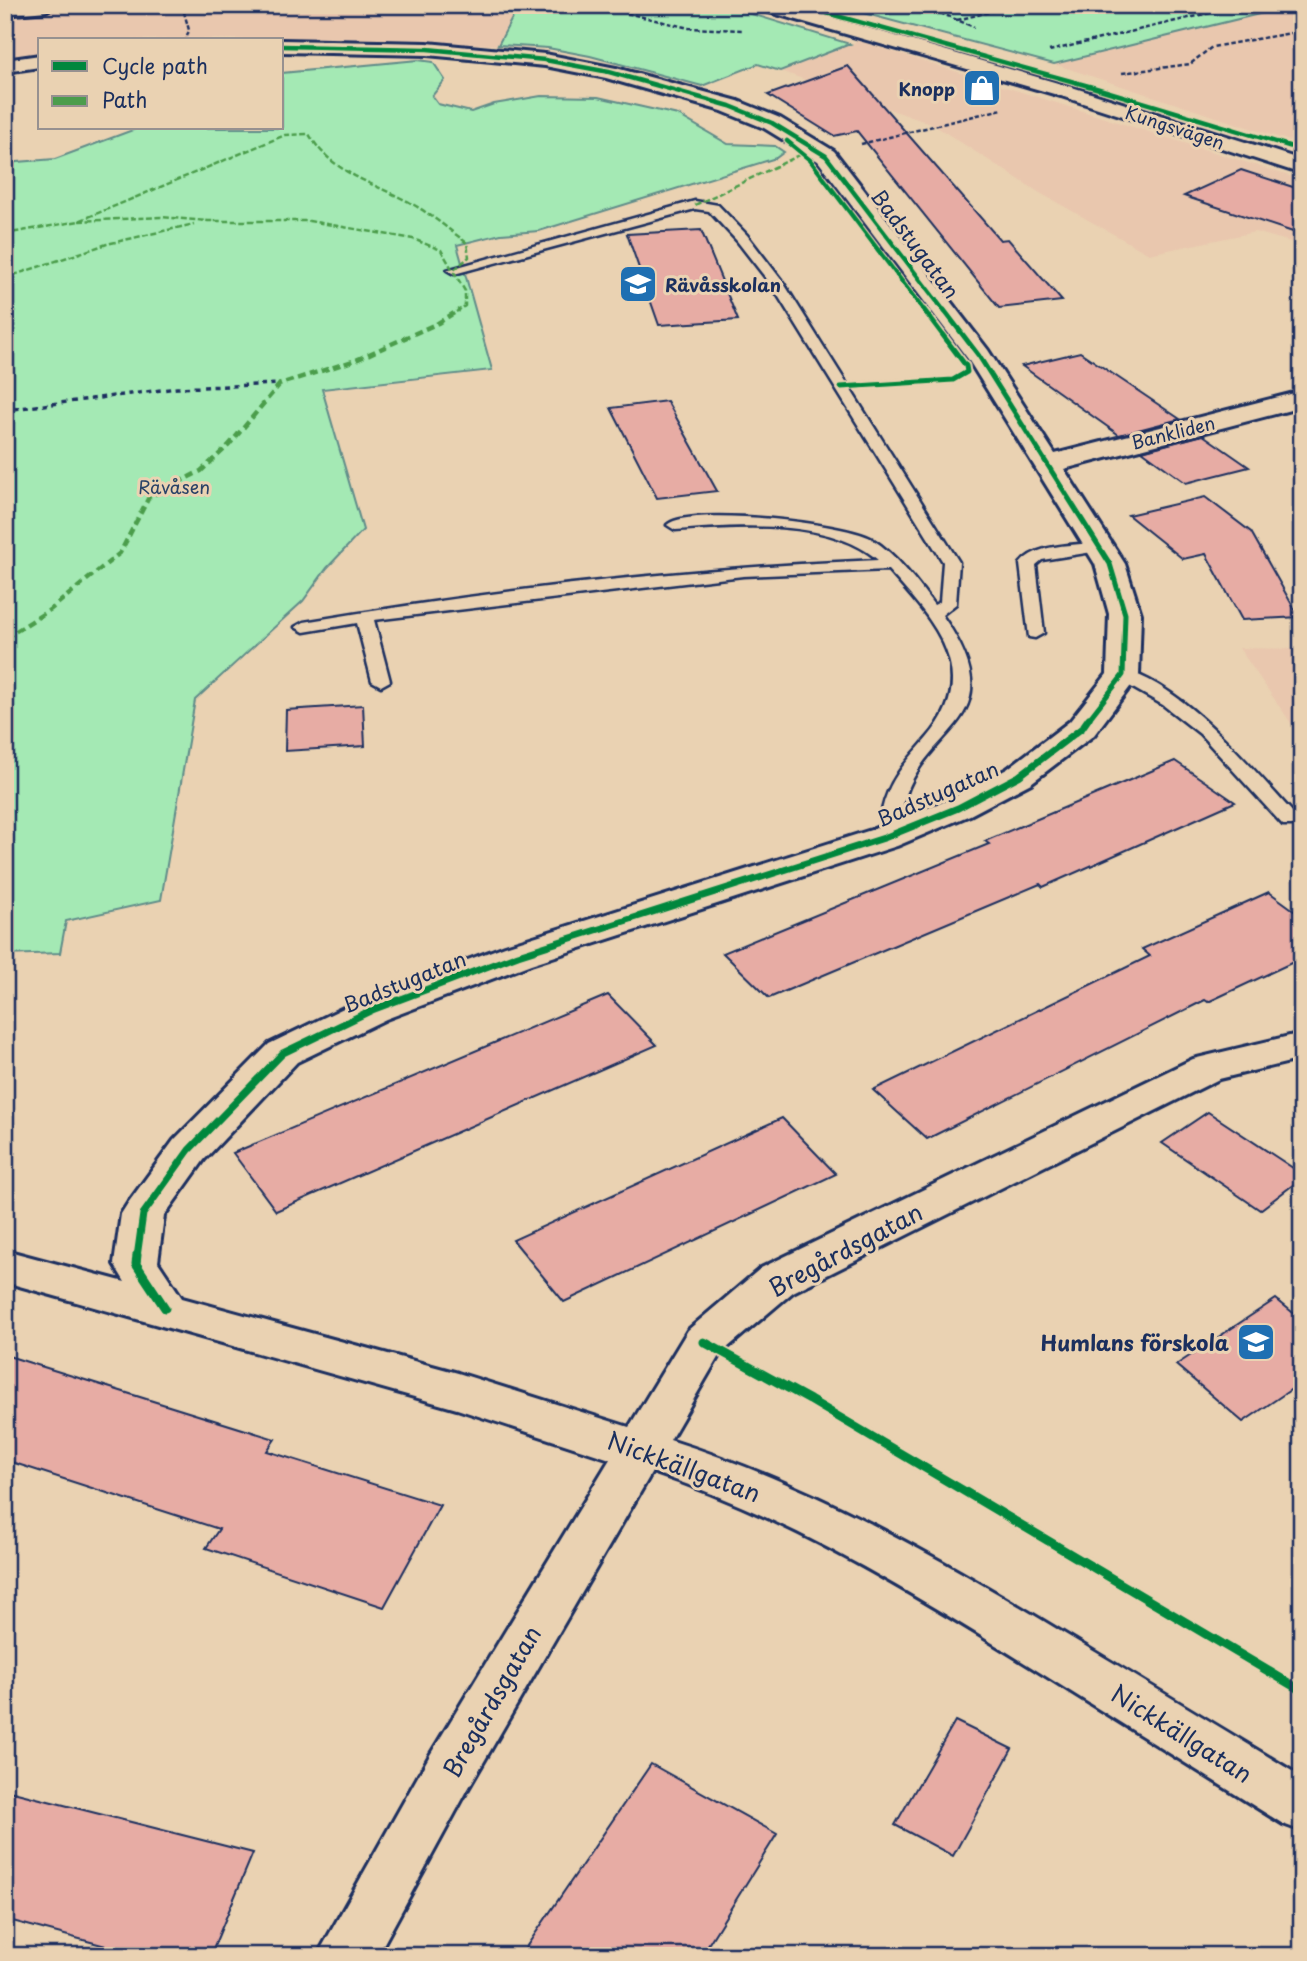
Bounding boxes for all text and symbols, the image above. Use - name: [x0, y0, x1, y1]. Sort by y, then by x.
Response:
- legend: [38, 38, 284, 130]
- text: Cycle path: [102, 49, 208, 81]
- shop icon: Knopp: [961, 67, 1003, 109]
- place label: Knopp: [899, 75, 955, 102]
- text: Path: [102, 83, 147, 115]
- street label: Kungsvägen: [1122, 98, 1228, 156]
- street label: Badstugatan: [864, 181, 968, 305]
- school or university icon: Rävåsskolan: [617, 263, 659, 305]
- place label: Rävåsskolan: [665, 271, 781, 298]
- street label: Bankliden: [1128, 409, 1218, 455]
- park label: Rävåsen: [138, 473, 210, 500]
- street label: Badstugatan: [871, 752, 1003, 834]
- street label: Badstugatan: [337, 942, 471, 1020]
- street label: Bregårdsgatan: [762, 1193, 928, 1305]
- school or university icon: Humlans förskola: [1235, 1321, 1277, 1363]
- place label: Humlans förskola: [1040, 1326, 1229, 1358]
- street label: Nickkällgatan: [602, 1422, 766, 1510]
- street label: Bregårdsgatan: [433, 1618, 549, 1784]
- street label: Nickkällgatan: [1104, 1675, 1260, 1791]

